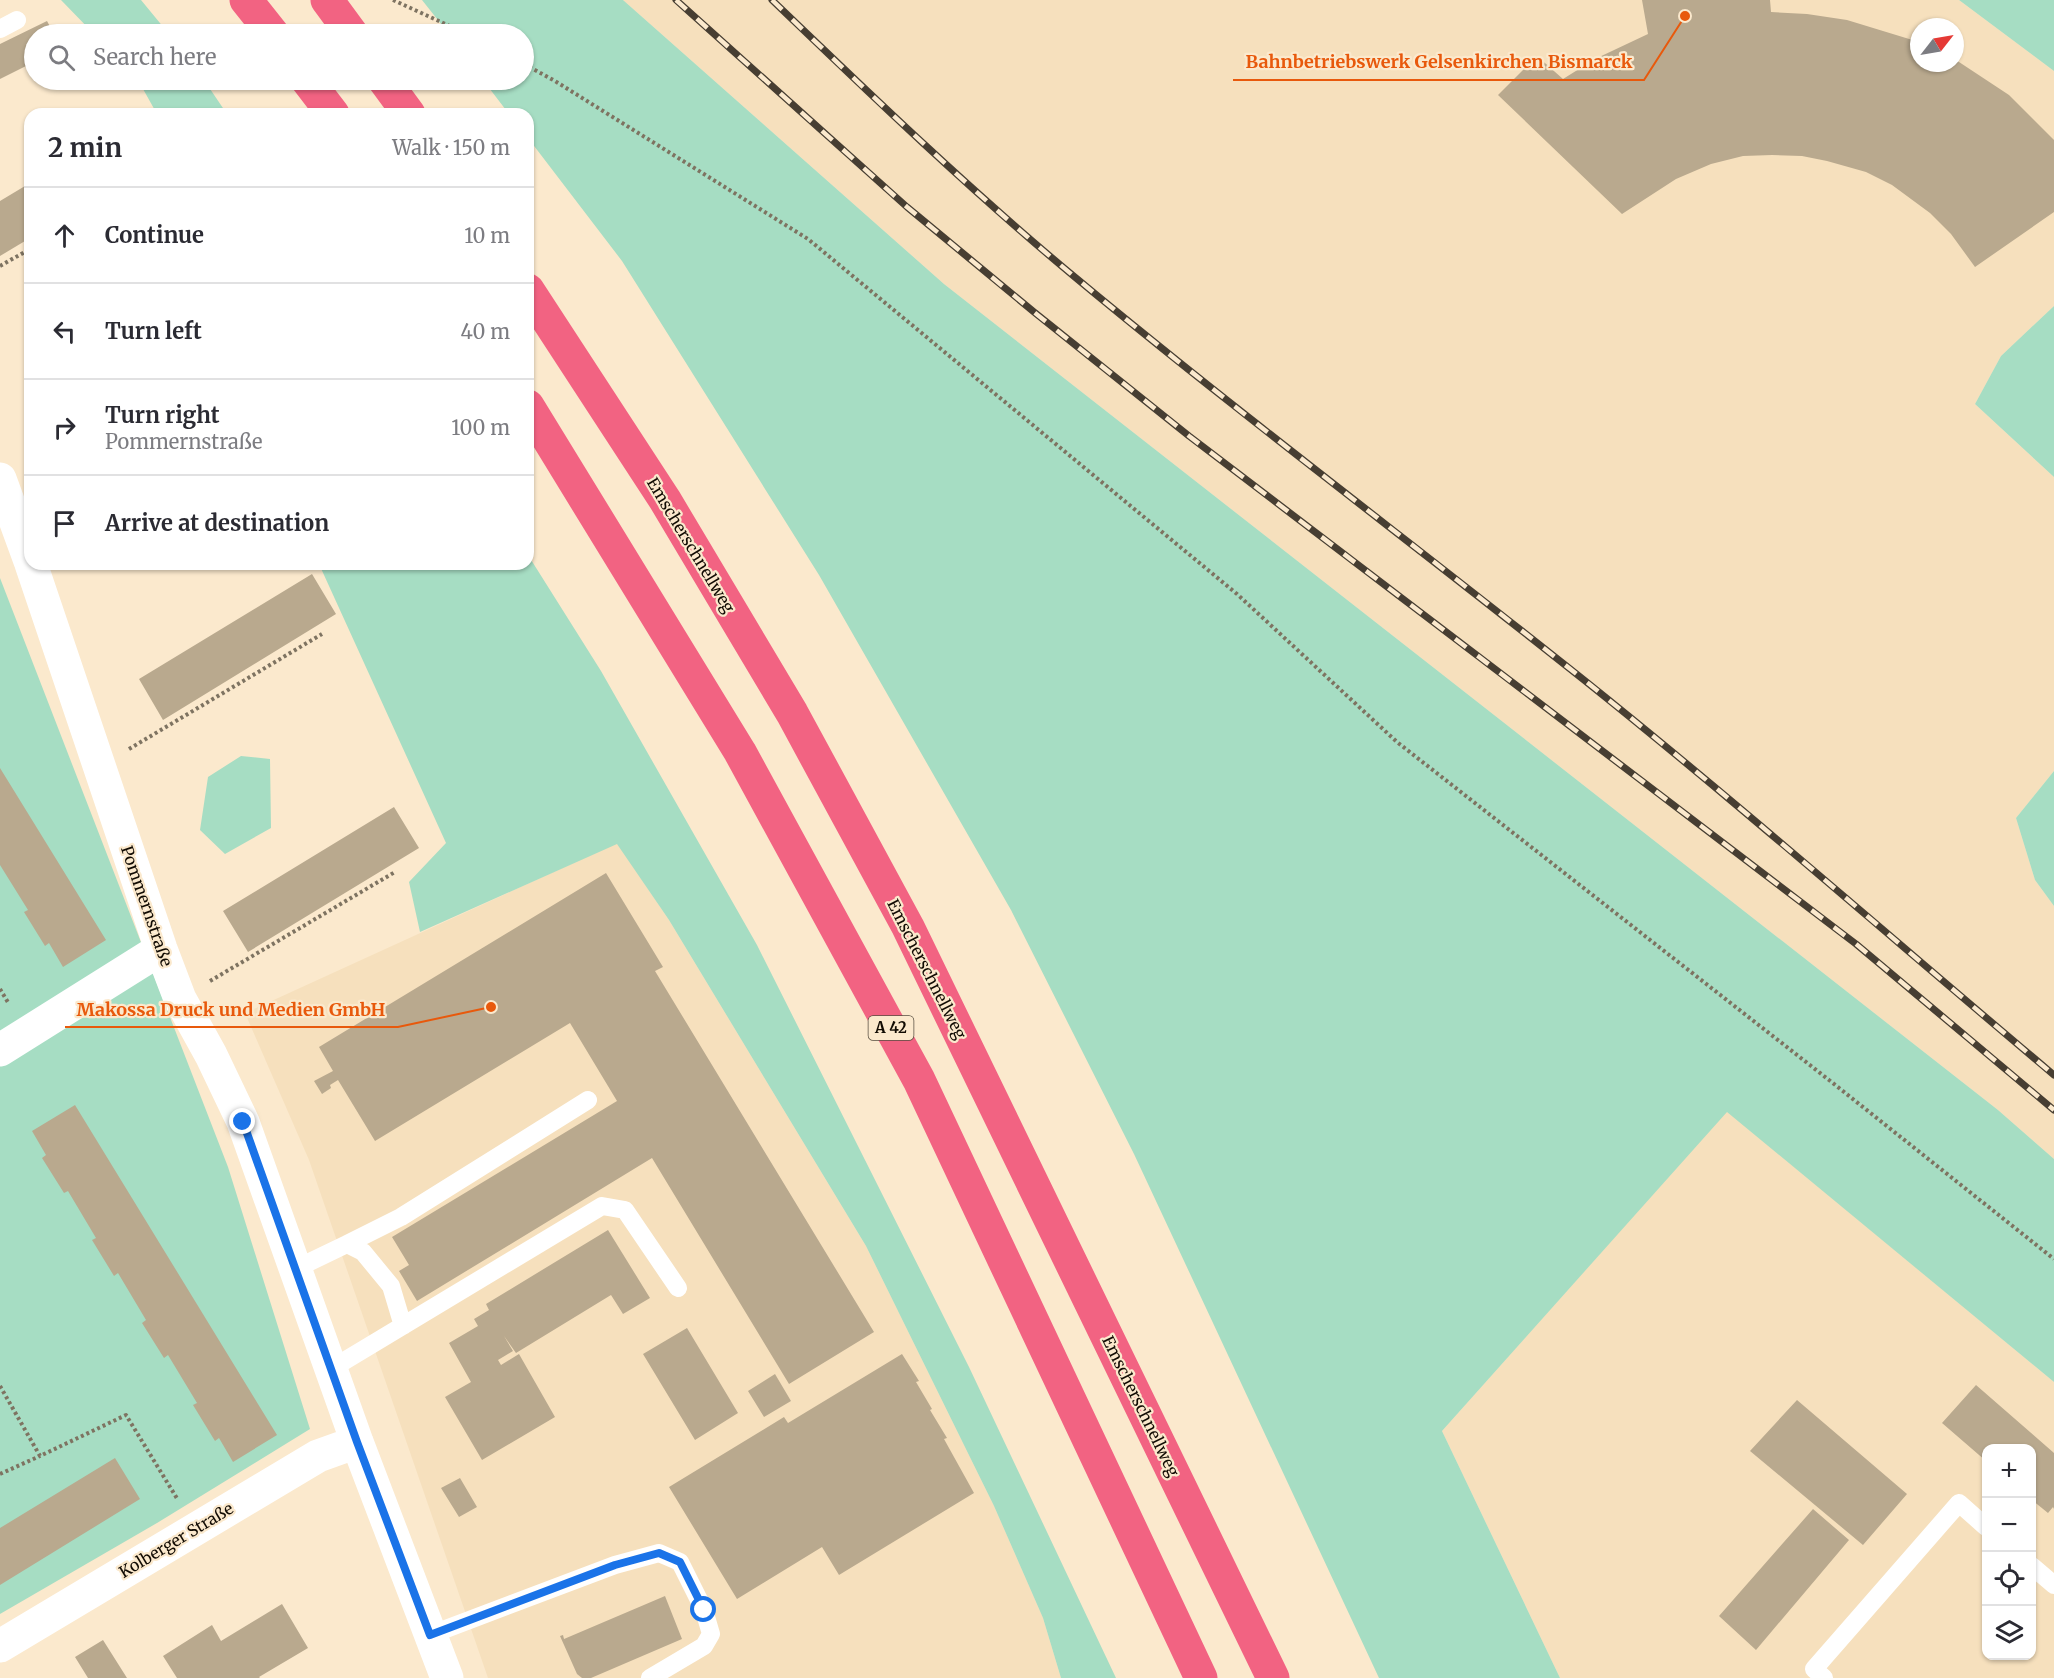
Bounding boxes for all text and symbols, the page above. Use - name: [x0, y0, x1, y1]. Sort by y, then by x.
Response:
- north arrow: [1910, 18, 1964, 72]
- search box: [24, 24, 534, 90]
- icon: search: [45, 41, 78, 74]
- text: Search here: [93, 43, 216, 71]
- callout: Bahnbetriebswerk Gelsenkirchen Bismarck: [1233, 44, 1644, 80]
- text: Bahnbetriebswerk Gelsenkirchen Bismarck: [1246, 50, 1633, 73]
- text: 2 min: [48, 131, 122, 164]
- text: Walk · 150 m: [392, 135, 510, 160]
- icon: ahead: [48, 219, 81, 252]
- text: Continue: [105, 221, 204, 249]
- text: 10 m: [464, 223, 510, 248]
- icon: left: [48, 315, 81, 348]
- text: Turn left: [105, 317, 202, 345]
- text: 40 m: [460, 319, 510, 344]
- text: Turn right: [105, 401, 219, 429]
- icon: right: [48, 411, 81, 444]
- text: 100 m: [451, 415, 510, 440]
- text: Pommernstraße: [105, 429, 263, 454]
- street label: Emscherschnellweg: [643, 474, 739, 616]
- icon: arrive: [48, 507, 81, 540]
- text: Arrive at destination: [105, 509, 329, 537]
- street label: Pommernstraße: [117, 843, 177, 969]
- street label: Emscherschnellweg: [883, 896, 971, 1042]
- callout: Makossa Druck und Medien GmbH: [65, 991, 398, 1027]
- text: Makossa Druck und Medien GmbH: [77, 998, 386, 1021]
- road number: A 42: [868, 1016, 914, 1040]
- route end: [229, 1108, 255, 1134]
- street label: Emscherschnellweg: [1098, 1332, 1184, 1480]
- map controls: [1982, 1444, 2036, 1660]
- button: +: [1982, 1444, 2036, 1498]
- street label: Kolberger Straße: [115, 1498, 237, 1582]
- button: −: [1982, 1498, 2036, 1552]
- button: locate: [1982, 1552, 2036, 1606]
- route start: [690, 1596, 716, 1622]
- button: layers: [1982, 1606, 2036, 1660]

